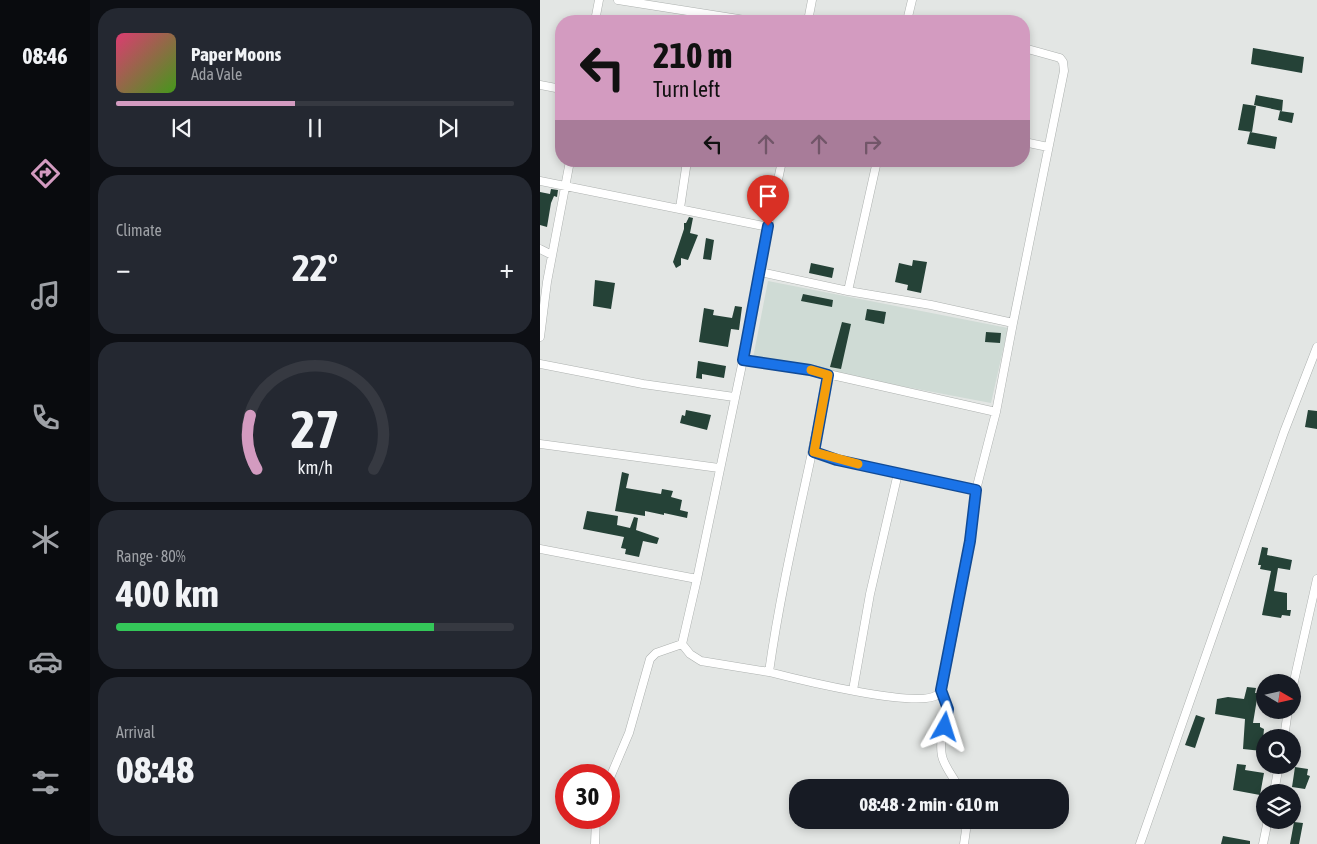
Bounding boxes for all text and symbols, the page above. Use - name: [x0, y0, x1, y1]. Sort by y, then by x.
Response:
- icon: left: [570, 35, 635, 100]
- text: 210 m: [653, 35, 732, 75]
- text: 08:46: [22, 43, 68, 69]
- text: Paper Moons: [191, 43, 281, 65]
- text: Ada Vale: [191, 65, 242, 83]
- text: Turn left: [653, 76, 720, 102]
- icon: previous: [168, 114, 196, 142]
- icon: pause: [301, 114, 329, 142]
- icon: next: [434, 114, 462, 142]
- icon: left: [699, 130, 727, 158]
- icon: ahead: [752, 130, 780, 158]
- icon: ahead: [805, 130, 833, 158]
- icon: right: [858, 130, 886, 158]
- icon: directions: [28, 156, 63, 191]
- pin: [747, 175, 789, 226]
- icon: arrive: [754, 182, 782, 210]
- text: Climate: [116, 221, 162, 239]
- text: 22°: [292, 246, 338, 289]
- text: −: [116, 252, 131, 284]
- text: +: [499, 252, 514, 284]
- icon: music: [28, 278, 63, 313]
- text: 27: [291, 399, 339, 459]
- icon: phone: [28, 400, 63, 435]
- text: km/h: [297, 457, 333, 478]
- icon: climate: [28, 522, 63, 557]
- text: Range · 80%: [116, 547, 186, 565]
- text: 400 km: [116, 572, 219, 615]
- icon: car: [28, 644, 63, 679]
- north arrow: [1256, 674, 1301, 719]
- map controls: [1256, 674, 1301, 829]
- position arrow: [918, 700, 970, 752]
- text: Arrival: [116, 723, 155, 741]
- button: search: [1256, 729, 1301, 774]
- text: 08:48: [116, 748, 194, 791]
- speed limit sign: 30: [555, 764, 620, 829]
- icon: filters: [28, 765, 63, 800]
- button: layers: [1256, 784, 1301, 829]
- text: 08:48 · 2 min · 610 m: [859, 793, 999, 815]

